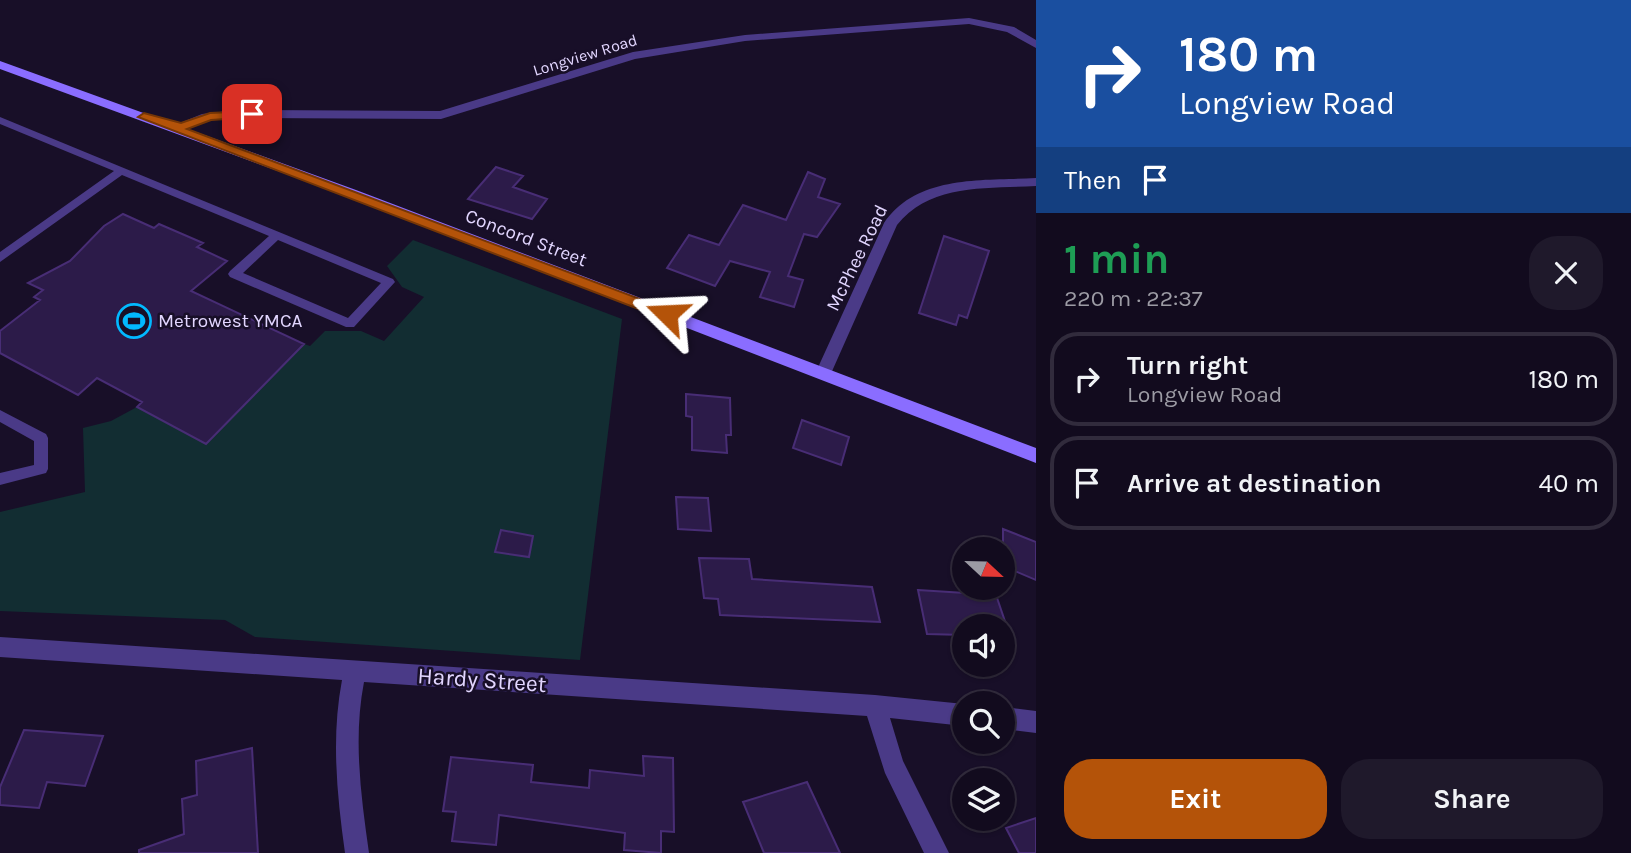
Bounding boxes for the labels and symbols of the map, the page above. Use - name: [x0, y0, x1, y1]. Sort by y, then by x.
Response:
- street label: Longview Road: [530, 30, 640, 80]
- pin: [222, 84, 282, 144]
- street label: McPhee Road: [822, 201, 892, 315]
- street label: Concord Street: [462, 205, 590, 271]
- position arrow: [630, 277, 704, 351]
- sports icon: Metrowest YMCA: [115, 302, 153, 340]
- place label: Metrowest YMCA: [158, 310, 303, 332]
- north arrow: [952, 537, 1015, 600]
- street label: Hardy Street: [417, 662, 548, 698]

